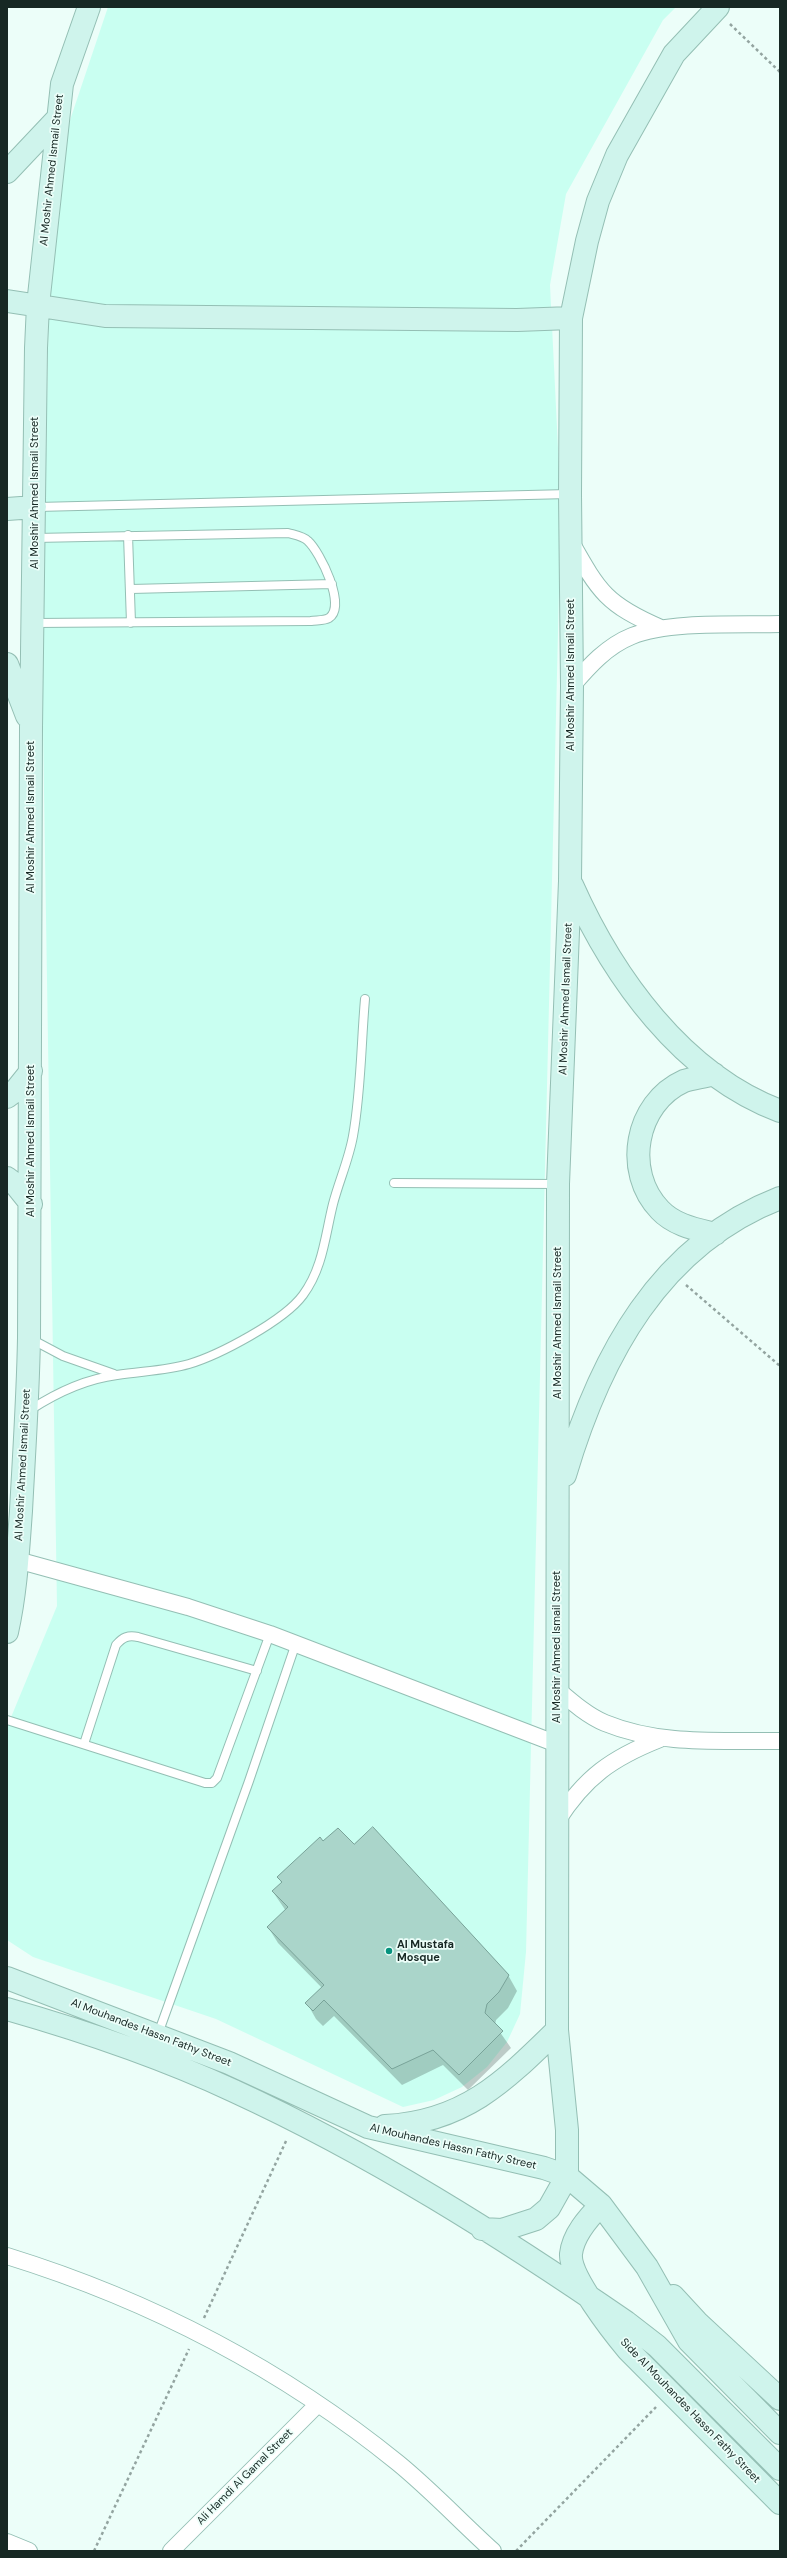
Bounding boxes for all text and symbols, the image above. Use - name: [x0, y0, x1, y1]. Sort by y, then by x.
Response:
- street label: Al Moshir Ahmed Ismail Street: [37, 93, 67, 247]
- street label: Al Moshir Ahmed Ismail Street: [28, 417, 42, 569]
- street label: Al Moshir Ahmed Ismail Street: [564, 599, 578, 751]
- street label: Al Moshir Ahmed Ismail Street: [24, 741, 38, 893]
- street label: Al Moshir Ahmed Ismail Street: [557, 923, 575, 1075]
- street label: Al Moshir Ahmed Ismail Street: [24, 1065, 38, 1217]
- street label: Al Moshir Ahmed Ismail Street: [551, 1247, 565, 1399]
- street label: Al Moshir Ahmed Ismail Street: [12, 1389, 34, 1541]
- street label: Al Moshir Ahmed Ismail Street: [550, 1571, 564, 1723]
- place label: Al Mustafa Mosque: [397, 1938, 454, 1964]
- marker: Al Mustafa Mosque: [384, 1946, 394, 1956]
- street label: Al Mouhandes Hassn Fathy Street: [69, 1996, 233, 2070]
- street label: Al Mouhandes Hassn Fathy Street: [368, 2121, 538, 2173]
- street label: Side Al Mouhandes Hassn Fathy Street: [617, 2336, 763, 2486]
- street label: Ali Hamdi Al Gamal Street: [194, 2426, 296, 2528]

